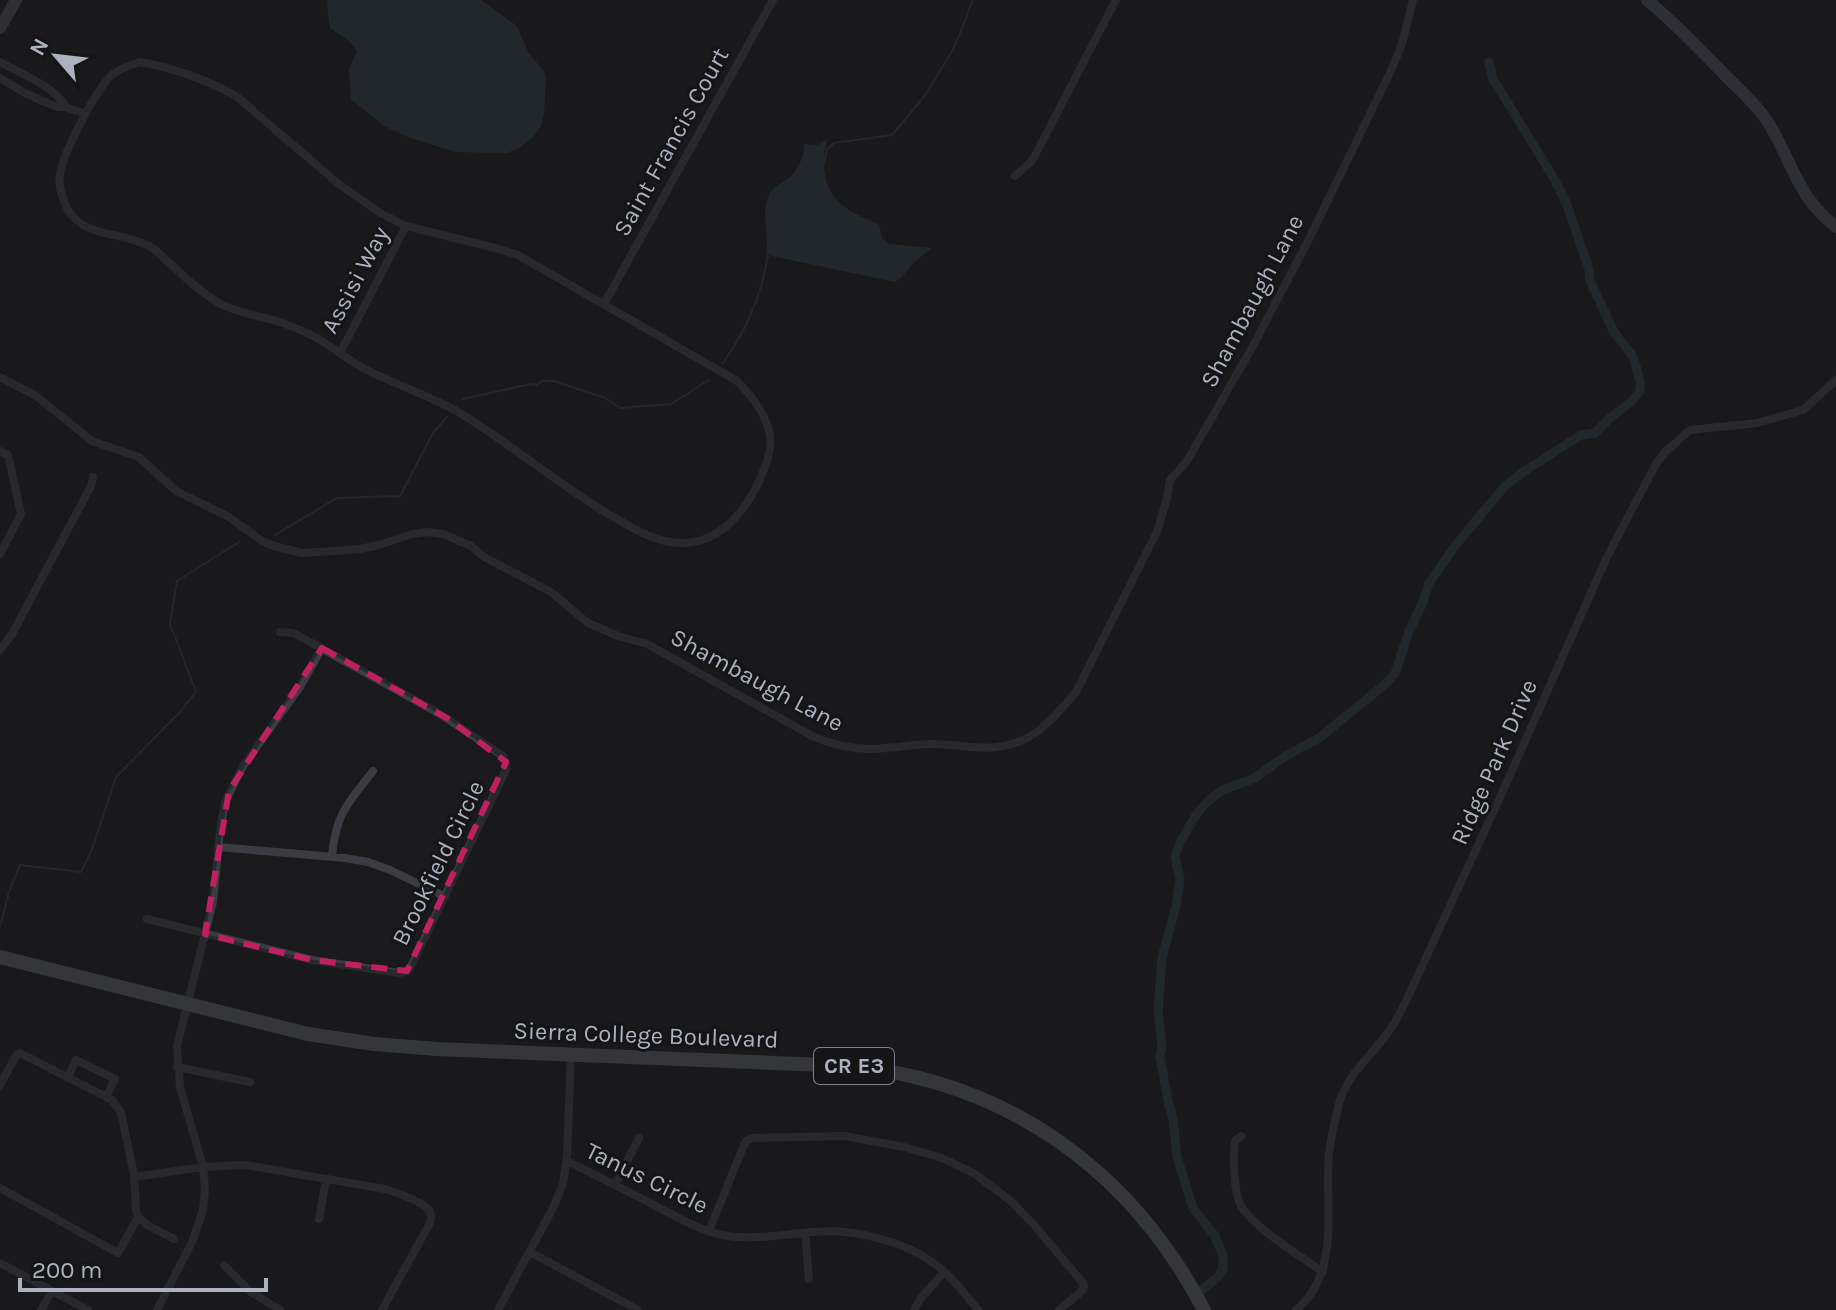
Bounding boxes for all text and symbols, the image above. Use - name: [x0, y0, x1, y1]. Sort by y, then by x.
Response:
- north arrow: [16, 16, 96, 96]
- text: N: [24, 34, 54, 60]
- street label: Saint Francis Court: [608, 43, 734, 241]
- street label: Shambaugh Lane: [1195, 210, 1309, 392]
- street label: Assisi Way: [315, 222, 395, 338]
- street label: Shambaugh Lane: [666, 623, 848, 737]
- street label: Ridge Park Drive: [1445, 675, 1543, 849]
- street label: Brookfield Circle: [386, 776, 490, 950]
- street label: Sierra College Boulevard: [513, 1016, 779, 1054]
- road number: CR E3: [814, 1048, 894, 1084]
- street label: Tanus Circle: [581, 1136, 713, 1220]
- scale bar: [20, 1242, 266, 1292]
- text: 200 m: [32, 1256, 103, 1284]

